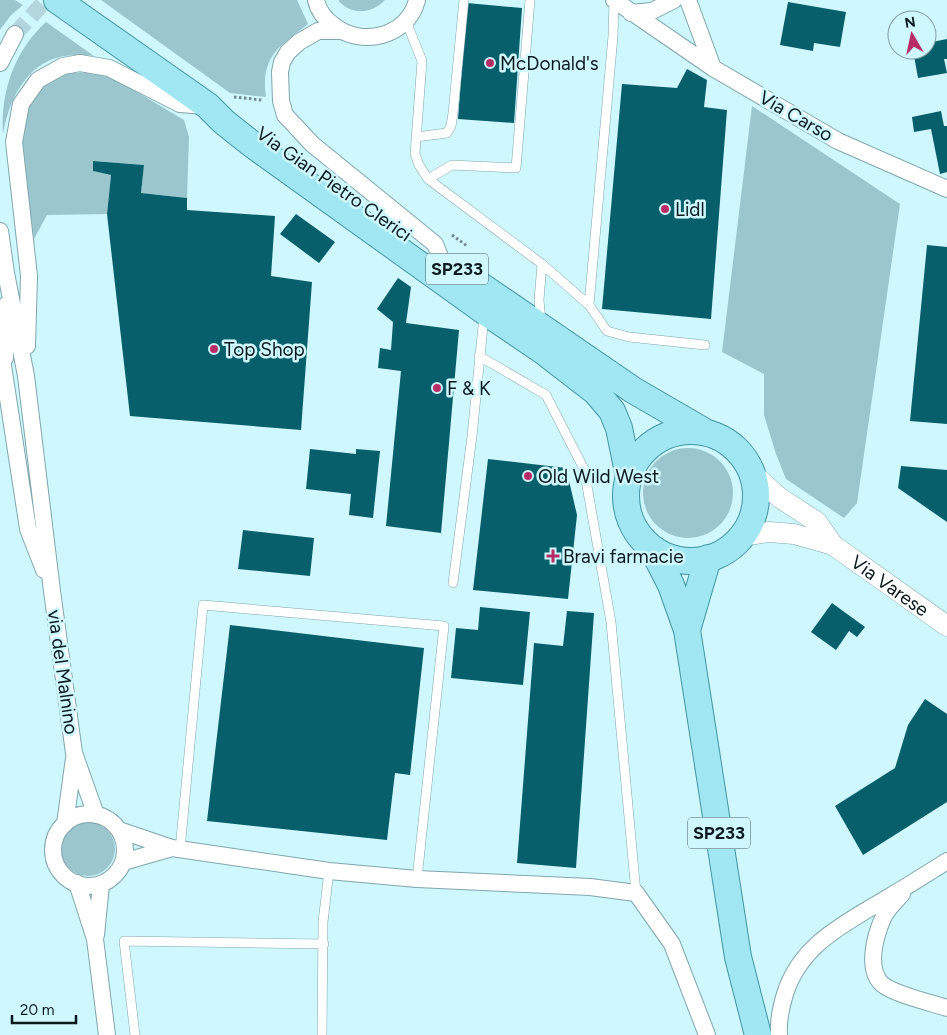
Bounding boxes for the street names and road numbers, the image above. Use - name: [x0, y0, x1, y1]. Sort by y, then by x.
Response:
- street label: Via Carso: [755, 86, 837, 146]
- street label: Via Gian Pietro Clerici: [252, 122, 416, 246]
- road number: SP233: [426, 253, 488, 284]
- street label: Via Varese: [847, 550, 933, 621]
- street label: via del Malnino: [43, 608, 83, 736]
- road number: SP233: [688, 818, 750, 848]

